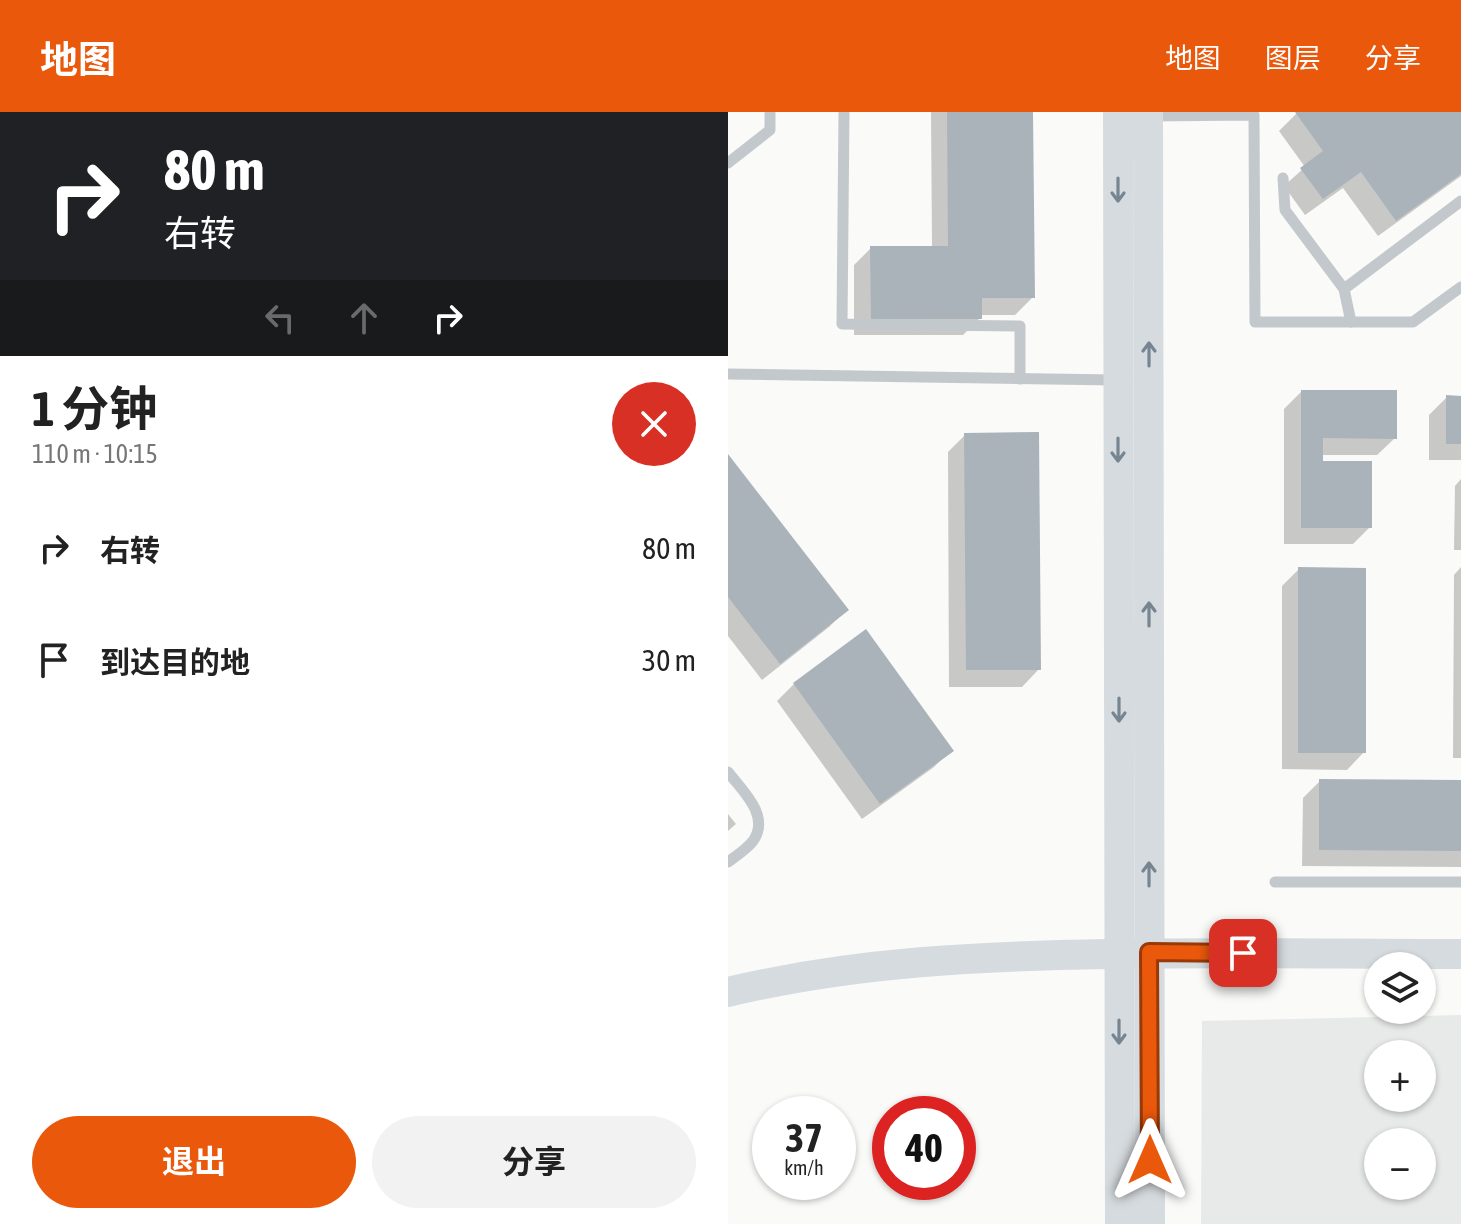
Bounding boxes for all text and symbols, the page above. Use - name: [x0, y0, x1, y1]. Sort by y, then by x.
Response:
- text: 地图: [40, 38, 116, 81]
- text: 地图: [1165, 42, 1221, 74]
- text: 图层: [1265, 42, 1321, 74]
- text: 分享: [1365, 42, 1421, 74]
- text: 80 m: [164, 138, 265, 202]
- icon: right: [32, 144, 136, 248]
- one-way arrow: [1110, 176, 1126, 203]
- text: 右转: [164, 212, 236, 254]
- icon: left: [258, 296, 302, 340]
- icon: ahead: [342, 296, 386, 340]
- icon: right: [426, 296, 470, 340]
- one-way arrow: [1141, 341, 1157, 368]
- text: 1 分钟: [32, 381, 157, 436]
- button: close: [612, 382, 696, 466]
- one-way arrow: [1110, 436, 1126, 463]
- text: 110 m · 10:15: [32, 439, 158, 469]
- icon: right: [32, 526, 76, 570]
- text: 80 m: [642, 531, 696, 565]
- text: 右转: [100, 533, 160, 567]
- one-way arrow: [1141, 601, 1157, 628]
- icon: arrive: [32, 638, 76, 682]
- text: 30 m: [642, 643, 696, 677]
- text: 到达目的地: [100, 645, 250, 679]
- one-way arrow: [1111, 696, 1127, 723]
- one-way arrow: [1141, 861, 1157, 888]
- pin: [1209, 919, 1277, 987]
- icon: arrive: [1221, 931, 1265, 975]
- map controls: [1364, 952, 1436, 1200]
- button: layers: [1364, 952, 1436, 1024]
- one-way arrow: [1111, 1018, 1127, 1045]
- button: +: [1364, 1040, 1436, 1112]
- speed limit sign: 40: [872, 1096, 976, 1200]
- text: 37: [785, 1115, 823, 1160]
- button: 退出: [32, 1116, 356, 1208]
- button: 分享: [372, 1116, 696, 1208]
- position arrow: [1108, 1118, 1192, 1202]
- button: −: [1364, 1128, 1436, 1200]
- text: km/h: [784, 1156, 824, 1179]

